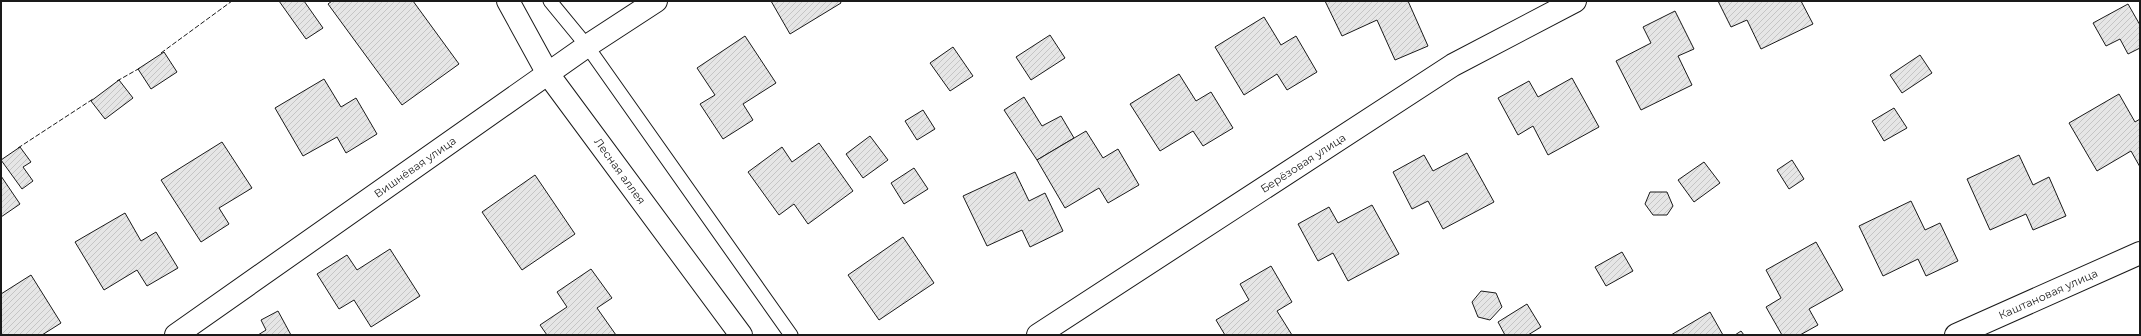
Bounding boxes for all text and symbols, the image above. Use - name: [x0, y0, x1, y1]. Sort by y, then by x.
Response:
- street label: Берёзовая улица: [1258, 130, 1348, 196]
- street label: Вишнёвая улица: [371, 133, 459, 201]
- street label: Лесная аллея: [591, 135, 649, 207]
- street label: Каштановая улица: [1996, 266, 2100, 322]

